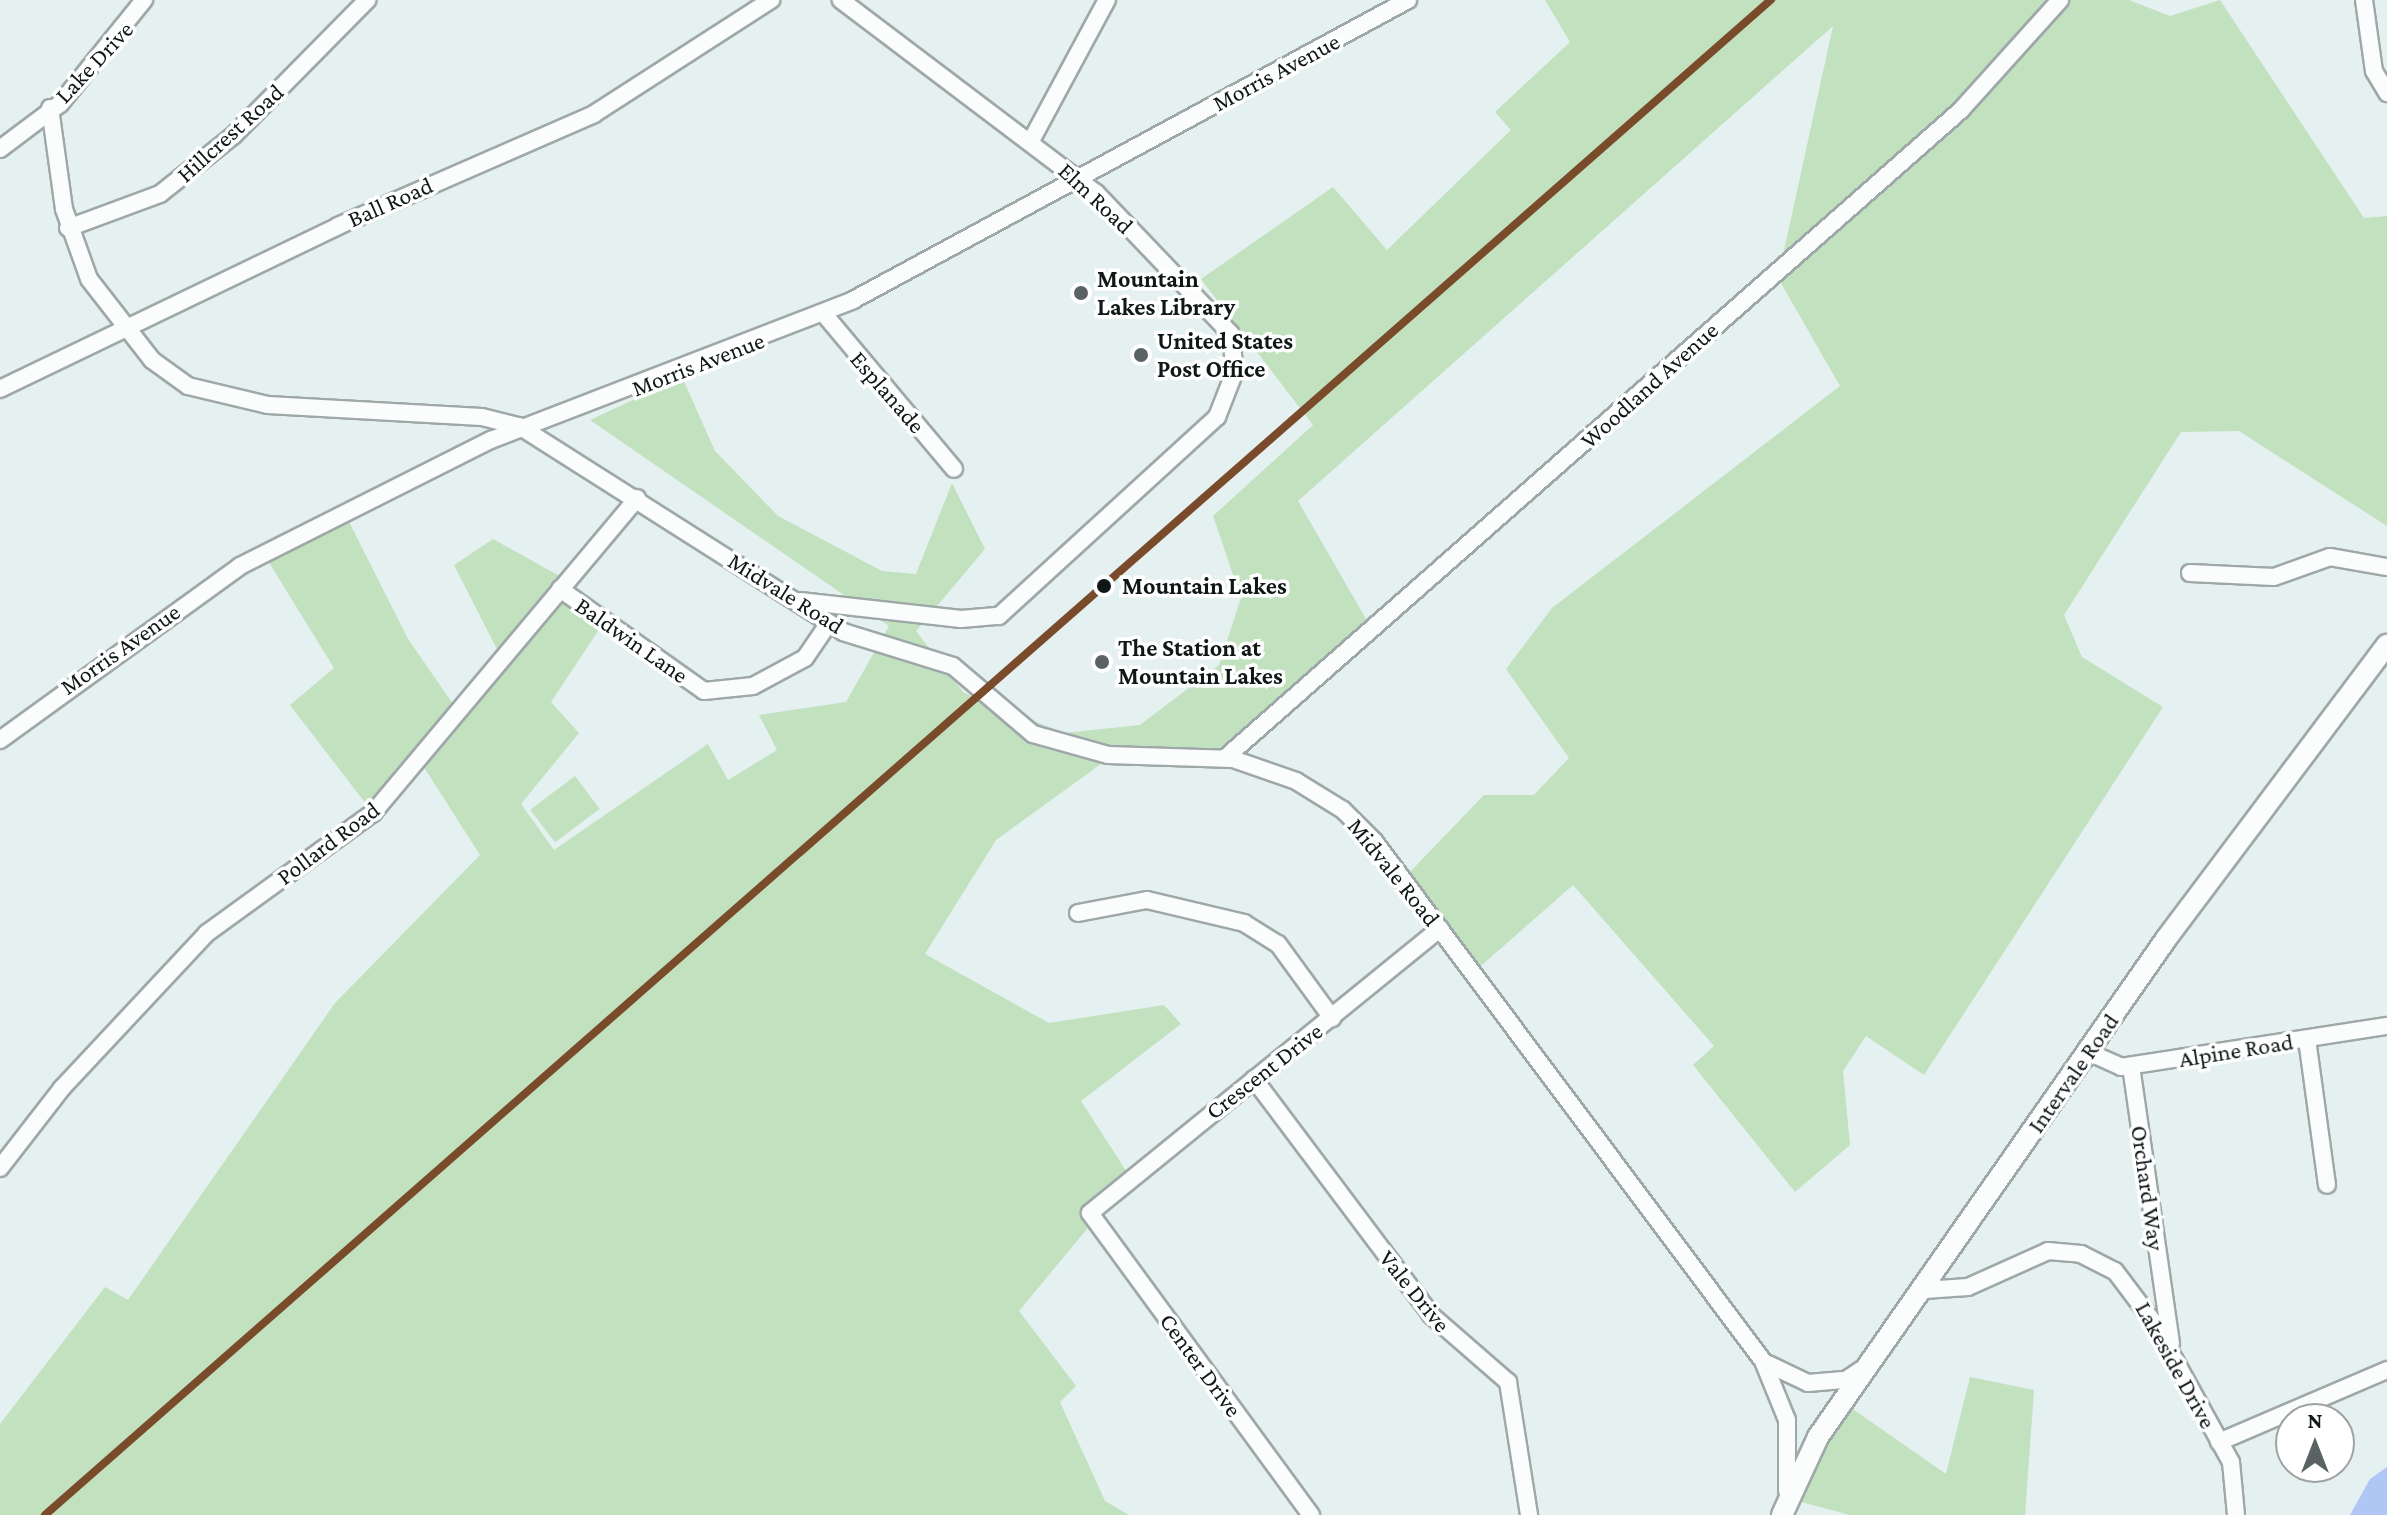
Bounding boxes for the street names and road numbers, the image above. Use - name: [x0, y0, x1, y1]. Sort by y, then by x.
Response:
- street label: Lake Drive: [49, 15, 139, 109]
- street label: Morris Avenue: [1208, 26, 1344, 118]
- street label: Hillcrest Road: [171, 78, 289, 188]
- street label: Elm Road: [1053, 156, 1139, 240]
- street label: Ball Road: [343, 171, 437, 233]
- street label: Woodland Avenue: [1574, 316, 1724, 454]
- street label: Morris Avenue: [628, 326, 768, 402]
- street label: Esplanade: [844, 345, 932, 439]
- street label: Midvale Road: [723, 546, 849, 640]
- street label: Baldwin Lane: [570, 591, 694, 689]
- street label: Morris Avenue: [54, 597, 186, 701]
- street label: Pollard Road: [271, 795, 385, 891]
- street label: Midvale Road: [1342, 812, 1446, 932]
- street label: Intervale Road: [2021, 1008, 2125, 1138]
- street label: Crescent Drive: [1200, 1017, 1328, 1125]
- street label: Alpine Road: [2177, 1027, 2295, 1073]
- street label: Orchard Way: [2125, 1124, 2171, 1252]
- street label: Vale Drive: [1373, 1244, 1457, 1338]
- street label: Lakeside Drive: [2129, 1297, 2223, 1433]
- street label: Center Drive: [1154, 1308, 1248, 1422]

